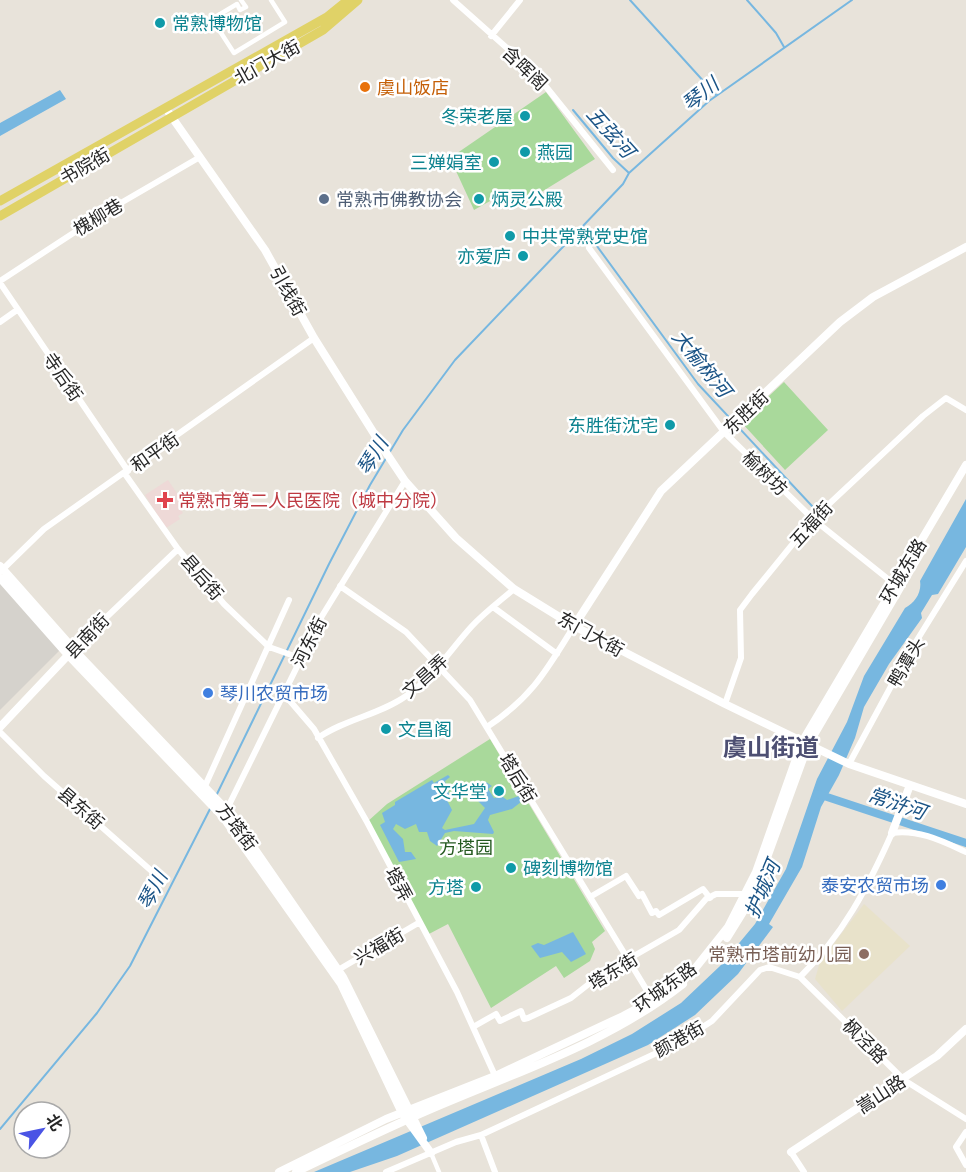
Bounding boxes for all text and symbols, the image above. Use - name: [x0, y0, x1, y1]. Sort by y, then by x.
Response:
- place label: 常熟博物馆: [172, 12, 262, 35]
- marker: 常熟博物馆: [153, 16, 167, 30]
- street label: 北门大街: [230, 34, 304, 90]
- street label: 含晖阁: [498, 41, 552, 95]
- water label: 琴川: [677, 70, 725, 116]
- place label: 虞山饭店: [377, 76, 449, 99]
- marker: 虞山饭店: [358, 80, 372, 94]
- water label: 五弦河: [582, 101, 643, 166]
- place label: 冬荣老屋: [441, 105, 513, 128]
- marker: 冬荣老屋: [518, 109, 532, 123]
- place label: 燕园: [537, 141, 573, 164]
- street label: 书院街: [56, 143, 114, 189]
- marker: 燕园: [518, 145, 532, 159]
- place label: 三婵娟室: [410, 151, 482, 174]
- marker: 三婵娟室: [487, 155, 501, 169]
- place label: 常熟市佛教协会: [336, 188, 462, 211]
- place label: 炳灵公殿: [491, 188, 563, 211]
- marker: 常熟市佛教协会: [317, 192, 331, 206]
- marker: 炳灵公殿: [472, 192, 486, 206]
- street label: 槐柳巷: [69, 193, 127, 241]
- place label: 中共常熟党史馆: [522, 225, 648, 248]
- marker: 中共常熟党史馆: [503, 229, 517, 243]
- place label: 亦爱庐: [457, 245, 511, 268]
- marker: 亦爱庐: [516, 249, 530, 263]
- street label: 引线街: [265, 262, 311, 320]
- water label: 大榆树河: [667, 324, 739, 405]
- street label: 寺后街: [38, 348, 88, 406]
- street label: 东胜街: [719, 385, 773, 439]
- place label: 东胜街沈宅: [568, 414, 658, 437]
- marker: 东胜街沈宅: [663, 418, 677, 432]
- street label: 和平街: [126, 427, 184, 477]
- water label: 琴川: [351, 431, 394, 480]
- street label: 榆树坊: [738, 446, 792, 500]
- place label: 常熟市第二人民医院（城中分院）: [178, 489, 448, 512]
- marker: 常熟市第二人民医院（城中分院）: [156, 491, 174, 509]
- street label: 五福街: [784, 496, 838, 552]
- street label: 环城东路: [875, 534, 931, 608]
- street label: 县后街: [176, 549, 228, 605]
- street label: 东门大街: [554, 606, 628, 662]
- street label: 县南街: [60, 609, 114, 663]
- street label: 河东街: [286, 613, 332, 671]
- street label: 鸭潭头: [883, 633, 929, 691]
- street label: 文昌弄: [397, 649, 453, 703]
- place label: 琴川农贸市场: [220, 682, 328, 705]
- marker: 琴川农贸市场: [201, 686, 215, 700]
- place label: 文昌阁: [398, 718, 452, 741]
- marker: 文昌阁: [379, 722, 393, 736]
- district label: 虞山街道: [723, 732, 819, 762]
- street label: 塔后街: [494, 749, 542, 807]
- place label: 文华堂: [433, 780, 487, 803]
- water label: 常浒河: [865, 781, 933, 826]
- street label: 县东街: [53, 782, 109, 834]
- marker: 文华堂: [492, 784, 506, 798]
- street label: 方塔街: [212, 799, 262, 855]
- park label: 方塔园: [439, 836, 493, 859]
- water label: 护城河: [739, 853, 787, 921]
- place label: 碑刻博物馆: [523, 857, 613, 880]
- marker: 碑刻博物馆: [504, 861, 518, 875]
- street label: 塔弄: [380, 863, 418, 905]
- water label: 琴川: [132, 865, 173, 913]
- place label: 泰安农贸市场: [821, 874, 929, 897]
- place label: 方塔: [428, 876, 464, 899]
- marker: 泰安农贸市场: [934, 878, 948, 892]
- marker: 方塔: [469, 880, 483, 894]
- street label: 兴福街: [350, 923, 408, 969]
- place label: 常熟市塔前幼儿园: [708, 943, 852, 966]
- street label: 塔东街: [584, 947, 642, 995]
- marker: 常熟市塔前幼儿园: [857, 947, 871, 961]
- street label: 环城东路: [629, 957, 701, 1017]
- street label: 枫泾路: [838, 1014, 892, 1068]
- street label: 颜港街: [650, 1016, 708, 1062]
- street label: 嵩山路: [852, 1070, 910, 1118]
- north arrow: [12, 1100, 72, 1160]
- text: 北: [42, 1110, 67, 1134]

